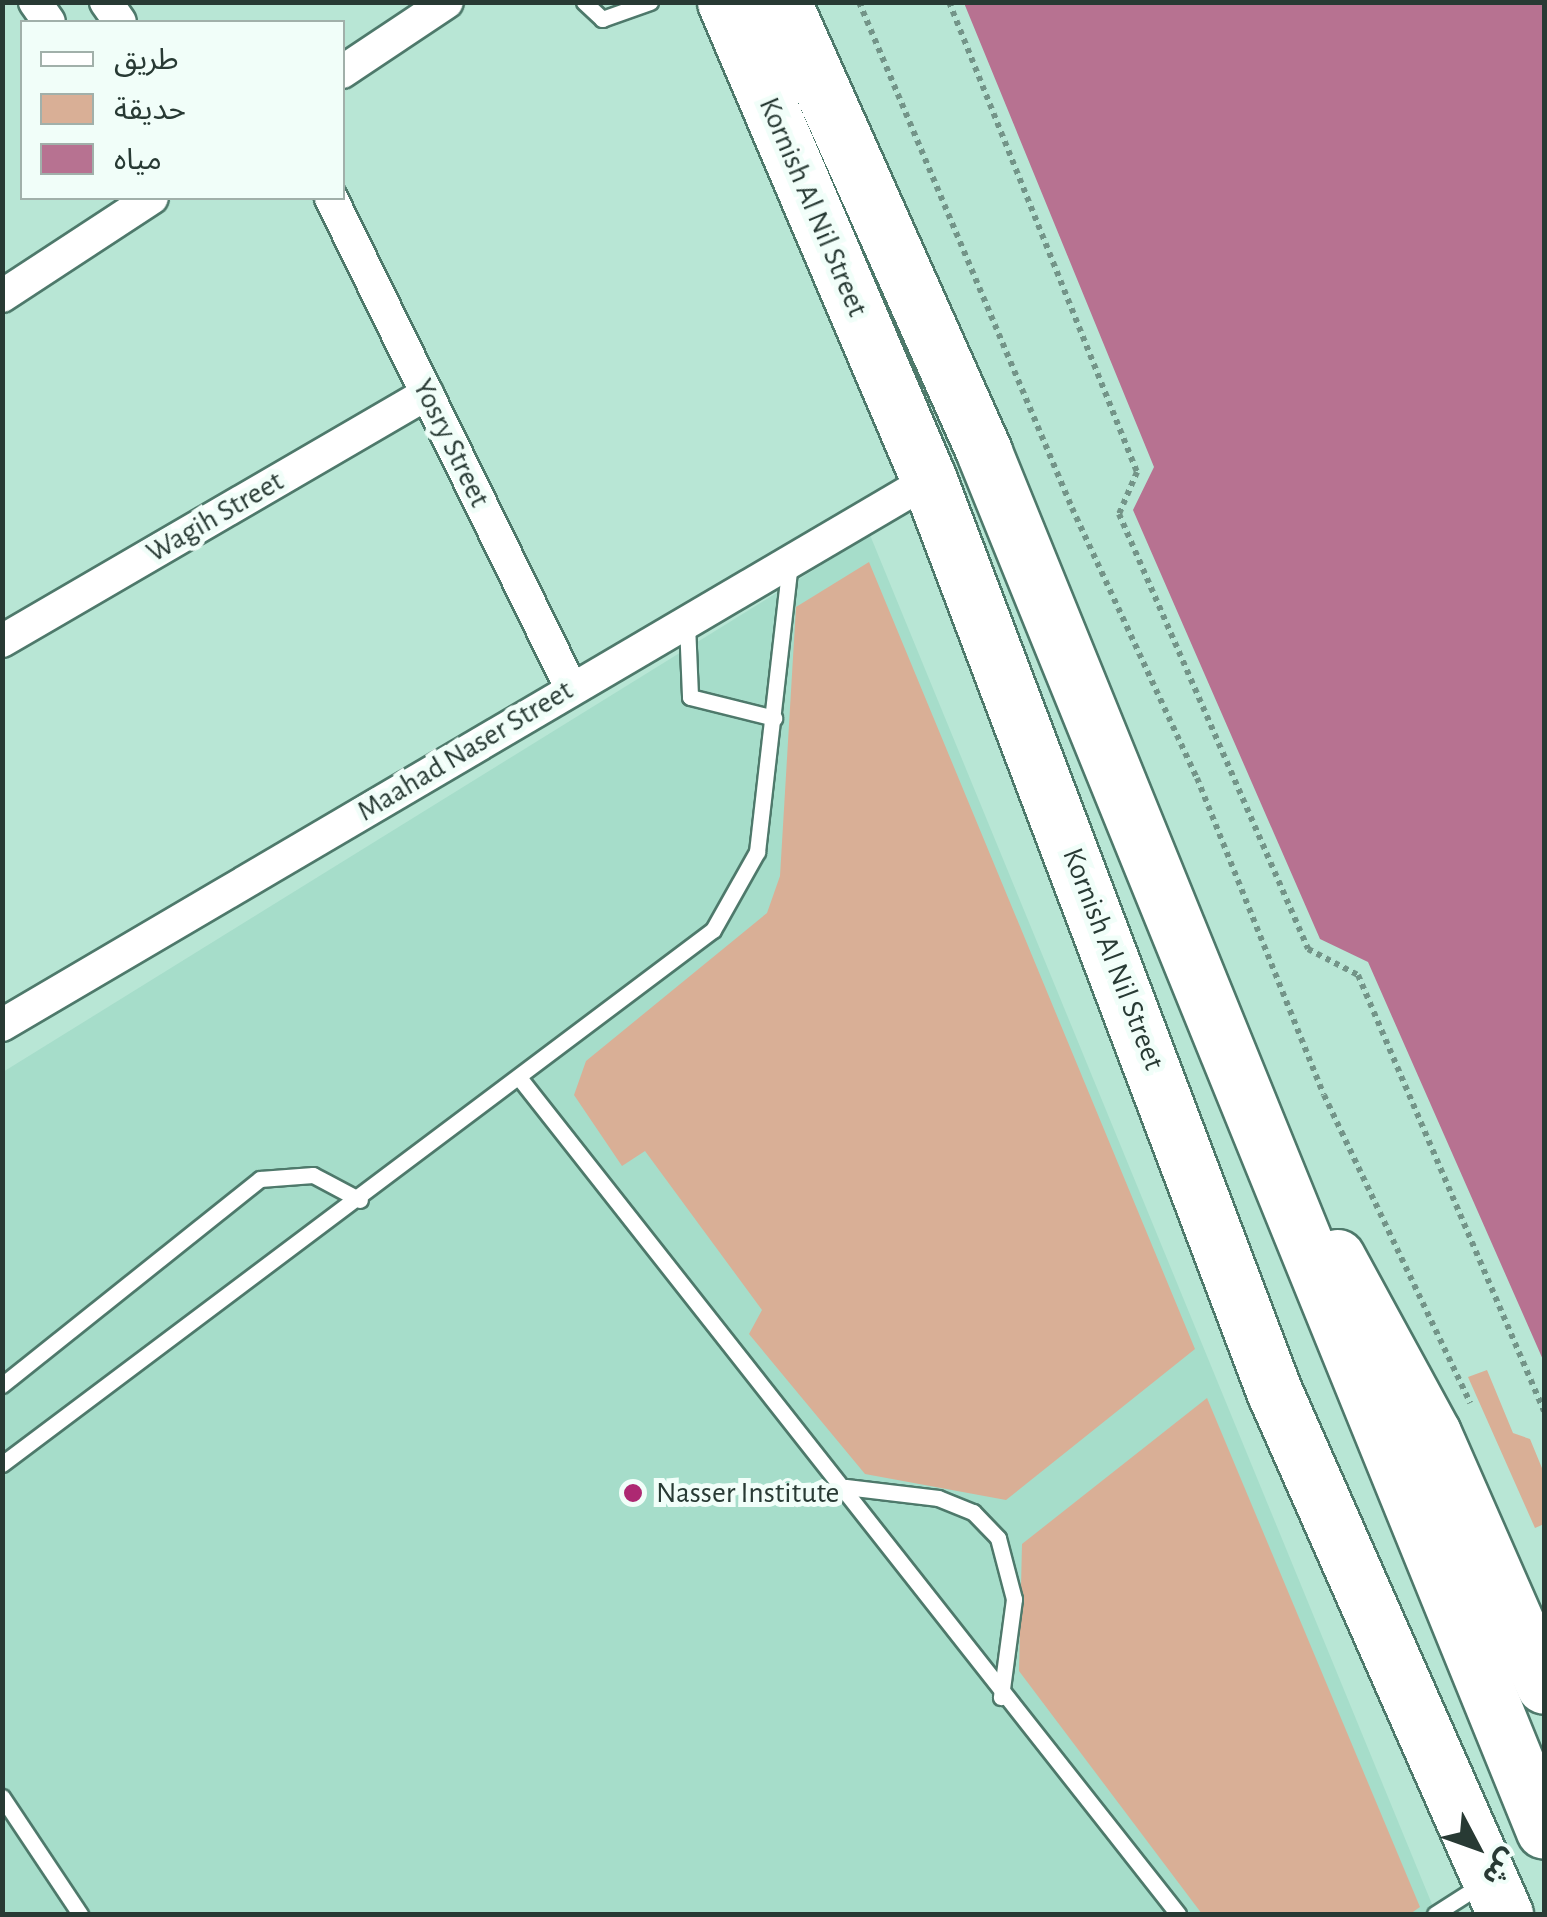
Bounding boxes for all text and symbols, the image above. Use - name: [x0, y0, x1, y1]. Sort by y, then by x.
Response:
- legend: [20, 20, 345, 200]
- text: طريق: [114, 45, 179, 75]
- street label: Kornish Al Nil Street: [751, 92, 875, 322]
- text: حديقة: [114, 95, 186, 125]
- text: مياه: [114, 145, 162, 175]
- street label: Yosry Street: [405, 373, 497, 513]
- street label: Wagih Street: [140, 463, 290, 571]
- street label: Maahad Naser Street: [351, 672, 579, 830]
- street label: Kornish Al Nil Street: [1054, 843, 1172, 1075]
- place label: Nasser Institute: [656, 1475, 839, 1511]
- marker: Nasser Institute: [620, 1480, 646, 1506]
- north arrow: [1427, 1797, 1527, 1897]
- text: ش: [1476, 1843, 1523, 1890]

